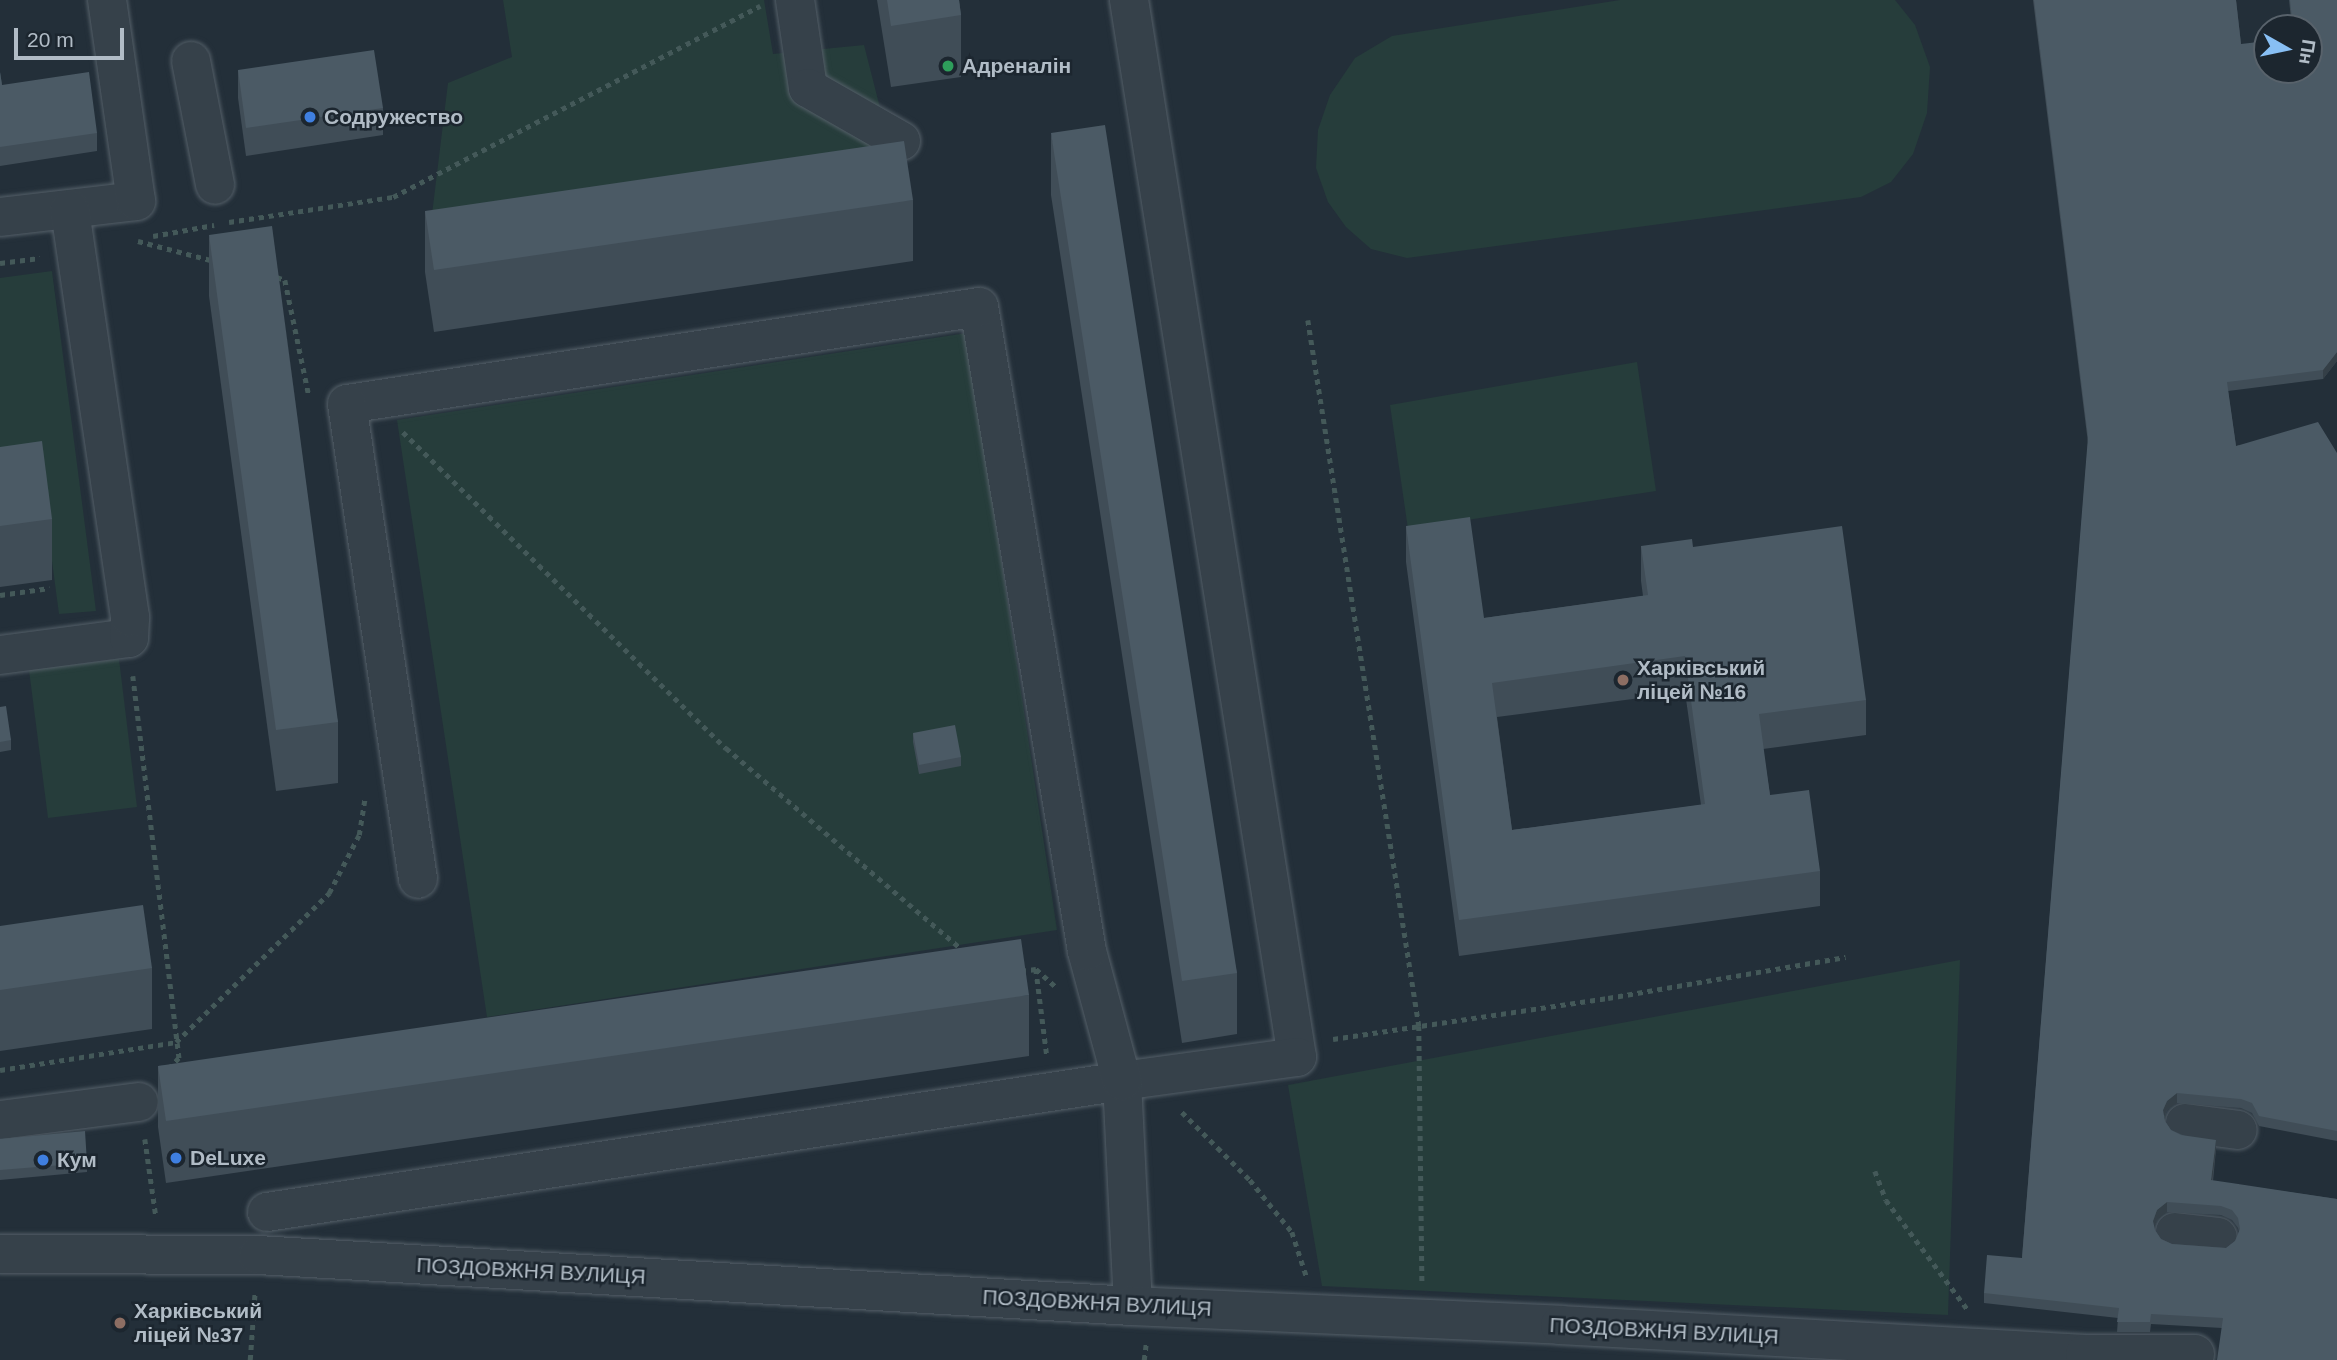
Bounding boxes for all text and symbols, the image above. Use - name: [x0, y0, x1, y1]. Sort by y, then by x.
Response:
- scale bar: [18, 14, 128, 58]
- north arrow: [2253, 14, 2323, 84]
- text: 20 m: [27, 28, 74, 51]
- text: Пн: [2295, 38, 2320, 66]
- place label: Адреналін: [962, 53, 1071, 79]
- marker: Адреналін: [940, 58, 956, 74]
- place label: Содружество: [324, 104, 463, 130]
- marker: Содружество: [302, 109, 318, 125]
- place label: Харківський ліцей №16: [1637, 655, 1765, 705]
- marker: Харківський ліцей №16: [1615, 672, 1631, 688]
- place label: DeLuxe: [190, 1145, 266, 1171]
- place label: Кум: [57, 1147, 97, 1173]
- marker: DeLuxe: [168, 1150, 184, 1166]
- marker: Кум: [35, 1152, 51, 1168]
- street label: ПОЗДОВЖНЯ ВУЛИЦЯ: [416, 1252, 646, 1290]
- street label: ПОЗДОВЖНЯ ВУЛИЦЯ: [982, 1284, 1212, 1322]
- place label: Харківський ліцей №37: [134, 1298, 262, 1348]
- street label: ПОЗДОВЖНЯ ВУЛИЦЯ: [1549, 1312, 1779, 1350]
- marker: Харківський ліцей №37: [112, 1315, 128, 1331]

